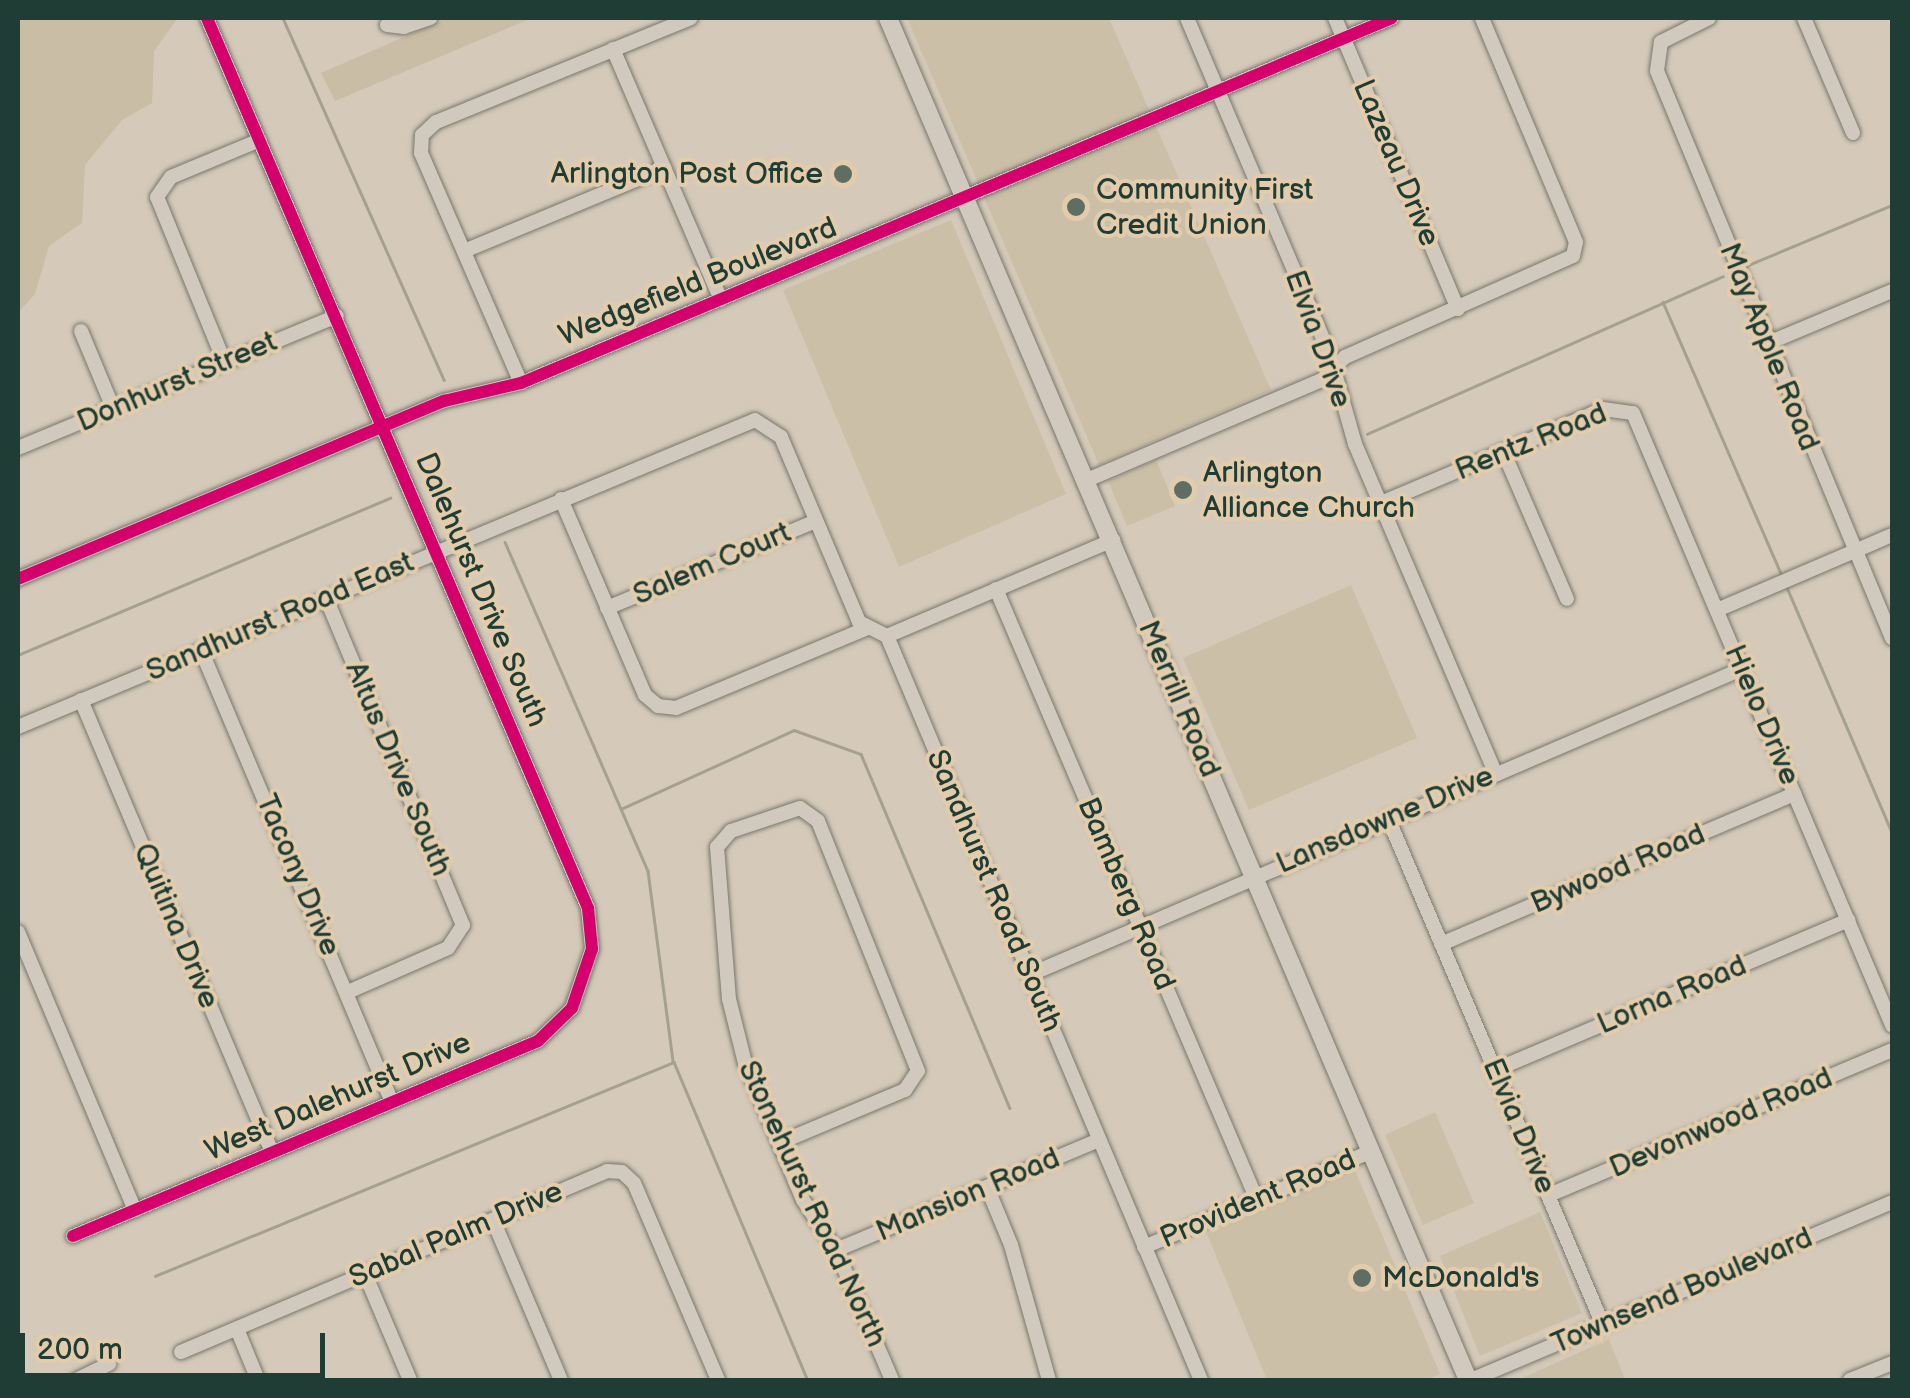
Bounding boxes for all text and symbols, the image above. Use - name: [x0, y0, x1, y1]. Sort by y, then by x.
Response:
- street label: Lazeau Drive: [1345, 74, 1447, 252]
- place label: Arlington Post Office: [551, 156, 823, 192]
- marker: Arlington Post Office: [832, 163, 854, 185]
- place label: Community First Credit Union: [1096, 172, 1315, 242]
- marker: Community First Credit Union: [1065, 196, 1087, 218]
- street label: Wedgefield Boulevard: [554, 210, 842, 354]
- street label: May Apple Road: [1711, 237, 1827, 457]
- street label: Elvia Drive: [1277, 265, 1359, 413]
- street label: Donhurst Street: [72, 324, 282, 440]
- street label: Rentz Road: [1450, 395, 1612, 489]
- street label: Dalehurst Drive South: [407, 447, 555, 733]
- place label: Arlington Alliance Church: [1203, 455, 1415, 526]
- marker: Arlington Alliance Church: [1172, 479, 1194, 501]
- street label: Salem Court: [628, 515, 796, 613]
- street label: Sandhurst Road East: [141, 544, 419, 690]
- street label: Merrill Road: [1130, 615, 1228, 783]
- street label: Hielo Drive: [1716, 639, 1808, 791]
- street label: Altus Drive South: [337, 656, 459, 882]
- street label: Sandhurst Road South: [918, 744, 1070, 1038]
- street label: Lansdowne Drive: [1271, 758, 1499, 882]
- street label: Tacony Drive: [247, 788, 349, 962]
- street label: Bamberg Road: [1069, 792, 1183, 996]
- street label: Bywood Road: [1525, 816, 1711, 922]
- street label: Quitina Drive: [125, 838, 227, 1014]
- street label: Lorna Road: [1592, 947, 1752, 1043]
- street label: West Dalehurst Drive: [200, 1025, 476, 1169]
- street label: Elvia Drive: [1474, 1053, 1564, 1199]
- street label: Stonehurst Road North: [730, 1055, 894, 1353]
- street label: Devonwood Road: [1604, 1060, 1838, 1186]
- street label: Mansion Road: [871, 1140, 1065, 1250]
- street label: Provident Road: [1155, 1142, 1361, 1256]
- street label: Sabal Palm Drive: [344, 1174, 568, 1296]
- street label: Townsend Boulevard: [1546, 1220, 1818, 1362]
- place label: McDonald's: [1382, 1260, 1539, 1296]
- marker: McDonald's: [1351, 1267, 1373, 1289]
- scale bar: [25, 1313, 330, 1375]
- text: 200 m: [37, 1332, 123, 1368]

